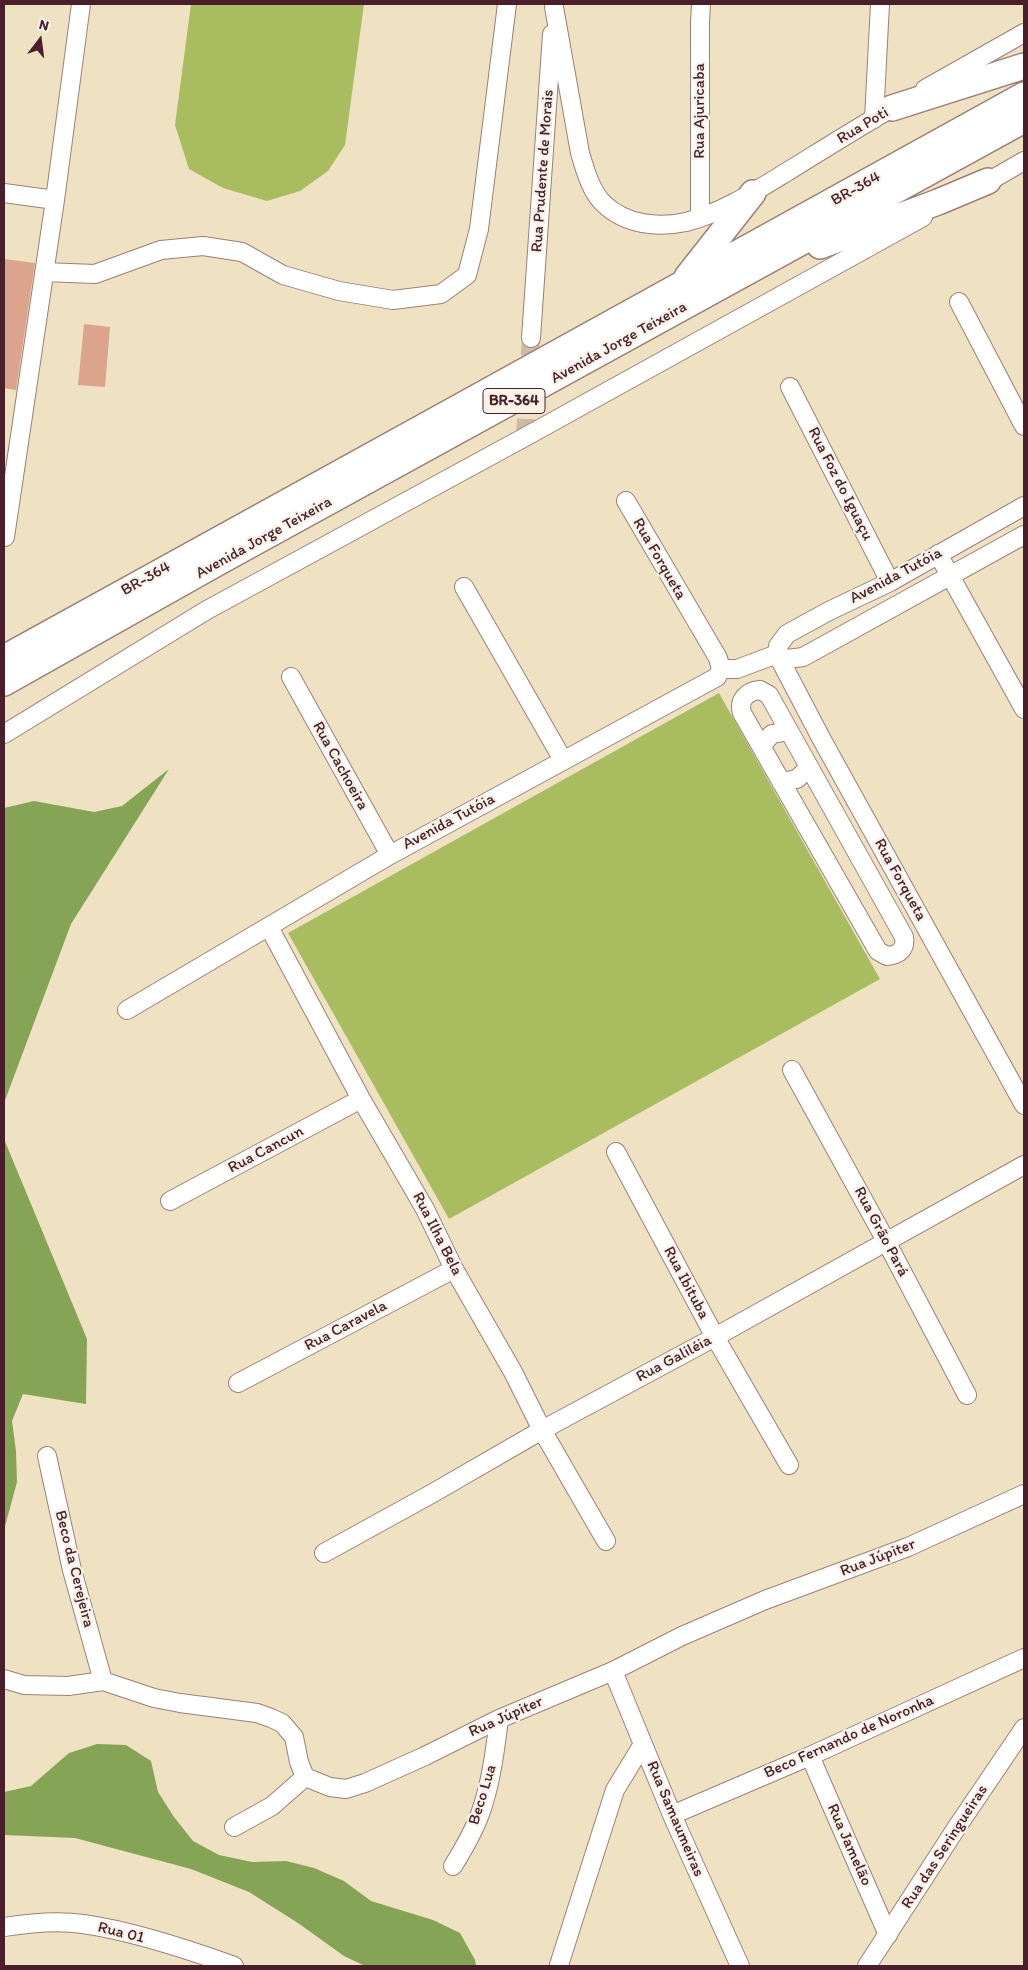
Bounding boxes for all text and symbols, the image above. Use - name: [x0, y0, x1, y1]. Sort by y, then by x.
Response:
- north arrow: [15, 15, 65, 65]
- text: N: [37, 16, 51, 34]
- street label: Rua Ajuricaba: [690, 63, 710, 159]
- street label: Rua Prudente de Morais: [528, 89, 558, 253]
- street label: Rua Poti: [834, 103, 892, 149]
- street label: BR-364: [828, 168, 884, 210]
- street label: Avenida Jorge Teixeira: [548, 298, 690, 388]
- road number: BR-364: [483, 388, 545, 414]
- street label: Rua Foz do Iguaçu: [803, 424, 877, 544]
- street label: Avenida Jorge Teixeira: [193, 493, 335, 583]
- street label: Rua Forqueta: [628, 515, 690, 603]
- street label: Avenida Tutóia: [847, 544, 945, 608]
- street label: BR-364: [118, 558, 174, 600]
- street label: Rua Cachoeira: [308, 718, 372, 814]
- street label: Avenida Tutóia: [400, 790, 498, 854]
- street label: Rua Forqueta: [869, 835, 931, 925]
- street label: Rua Cancun: [225, 1122, 307, 1178]
- street label: Rua Grão Pará: [849, 1184, 913, 1280]
- street label: Rua Ilha Bela: [408, 1189, 466, 1279]
- street label: Rua Ibituba: [659, 1243, 713, 1323]
- street label: Rua Caravela: [301, 1296, 391, 1356]
- street label: Rua Galiléia: [633, 1331, 715, 1387]
- street label: Beco da Cerejeira: [50, 1509, 98, 1629]
- street label: Rua Júpiter: [838, 1535, 918, 1581]
- street label: Beco Fernando de Noronha: [761, 1691, 937, 1783]
- street label: Rua Júpiter: [466, 1692, 546, 1742]
- street label: Rua Samaumeiras: [642, 1758, 708, 1880]
- street label: Beco Lua: [465, 1763, 501, 1827]
- street label: Rua das Seringueiras: [898, 1781, 992, 1913]
- street label: Rua Jamelão: [822, 1801, 876, 1889]
- street label: Rua 01: [96, 1918, 146, 1948]

